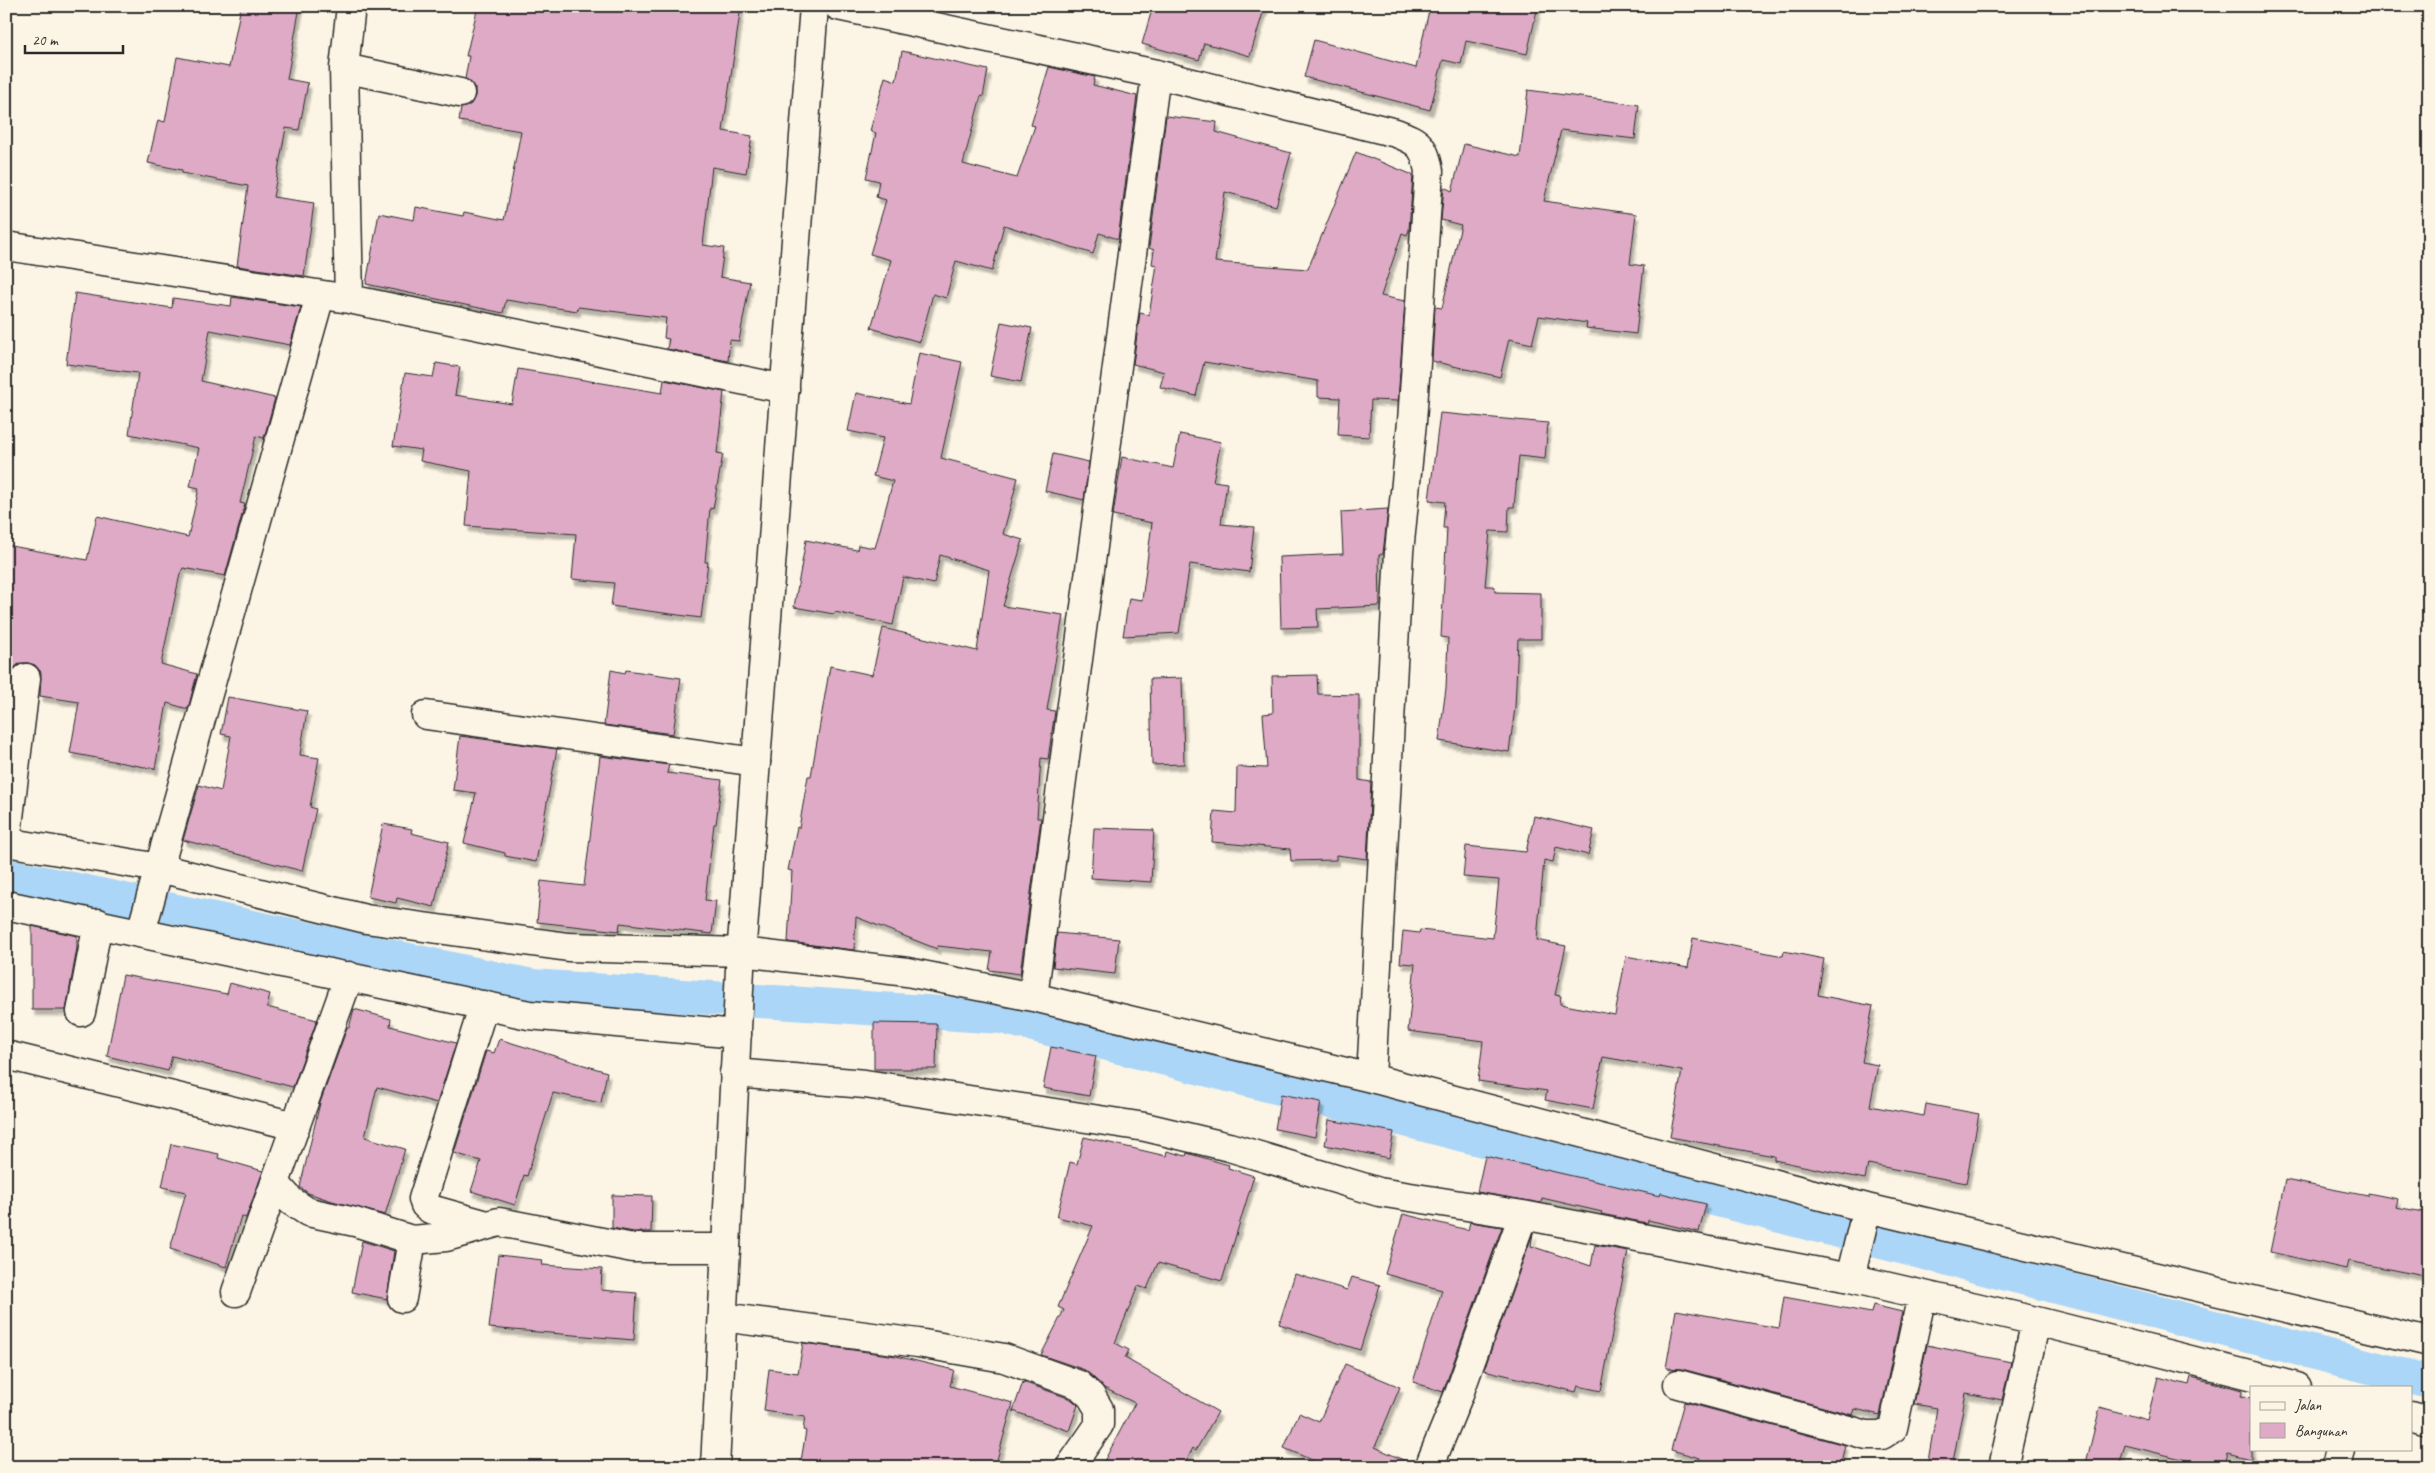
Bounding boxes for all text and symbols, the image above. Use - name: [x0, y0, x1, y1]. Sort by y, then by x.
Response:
- scale bar: [25, 22, 122, 54]
- text: 20 m: [32, 31, 59, 50]
- legend: [2250, 1386, 2412, 1450]
- text: Jalan: [2294, 1396, 2322, 1415]
- text: Bangunan: [2295, 1422, 2348, 1441]

